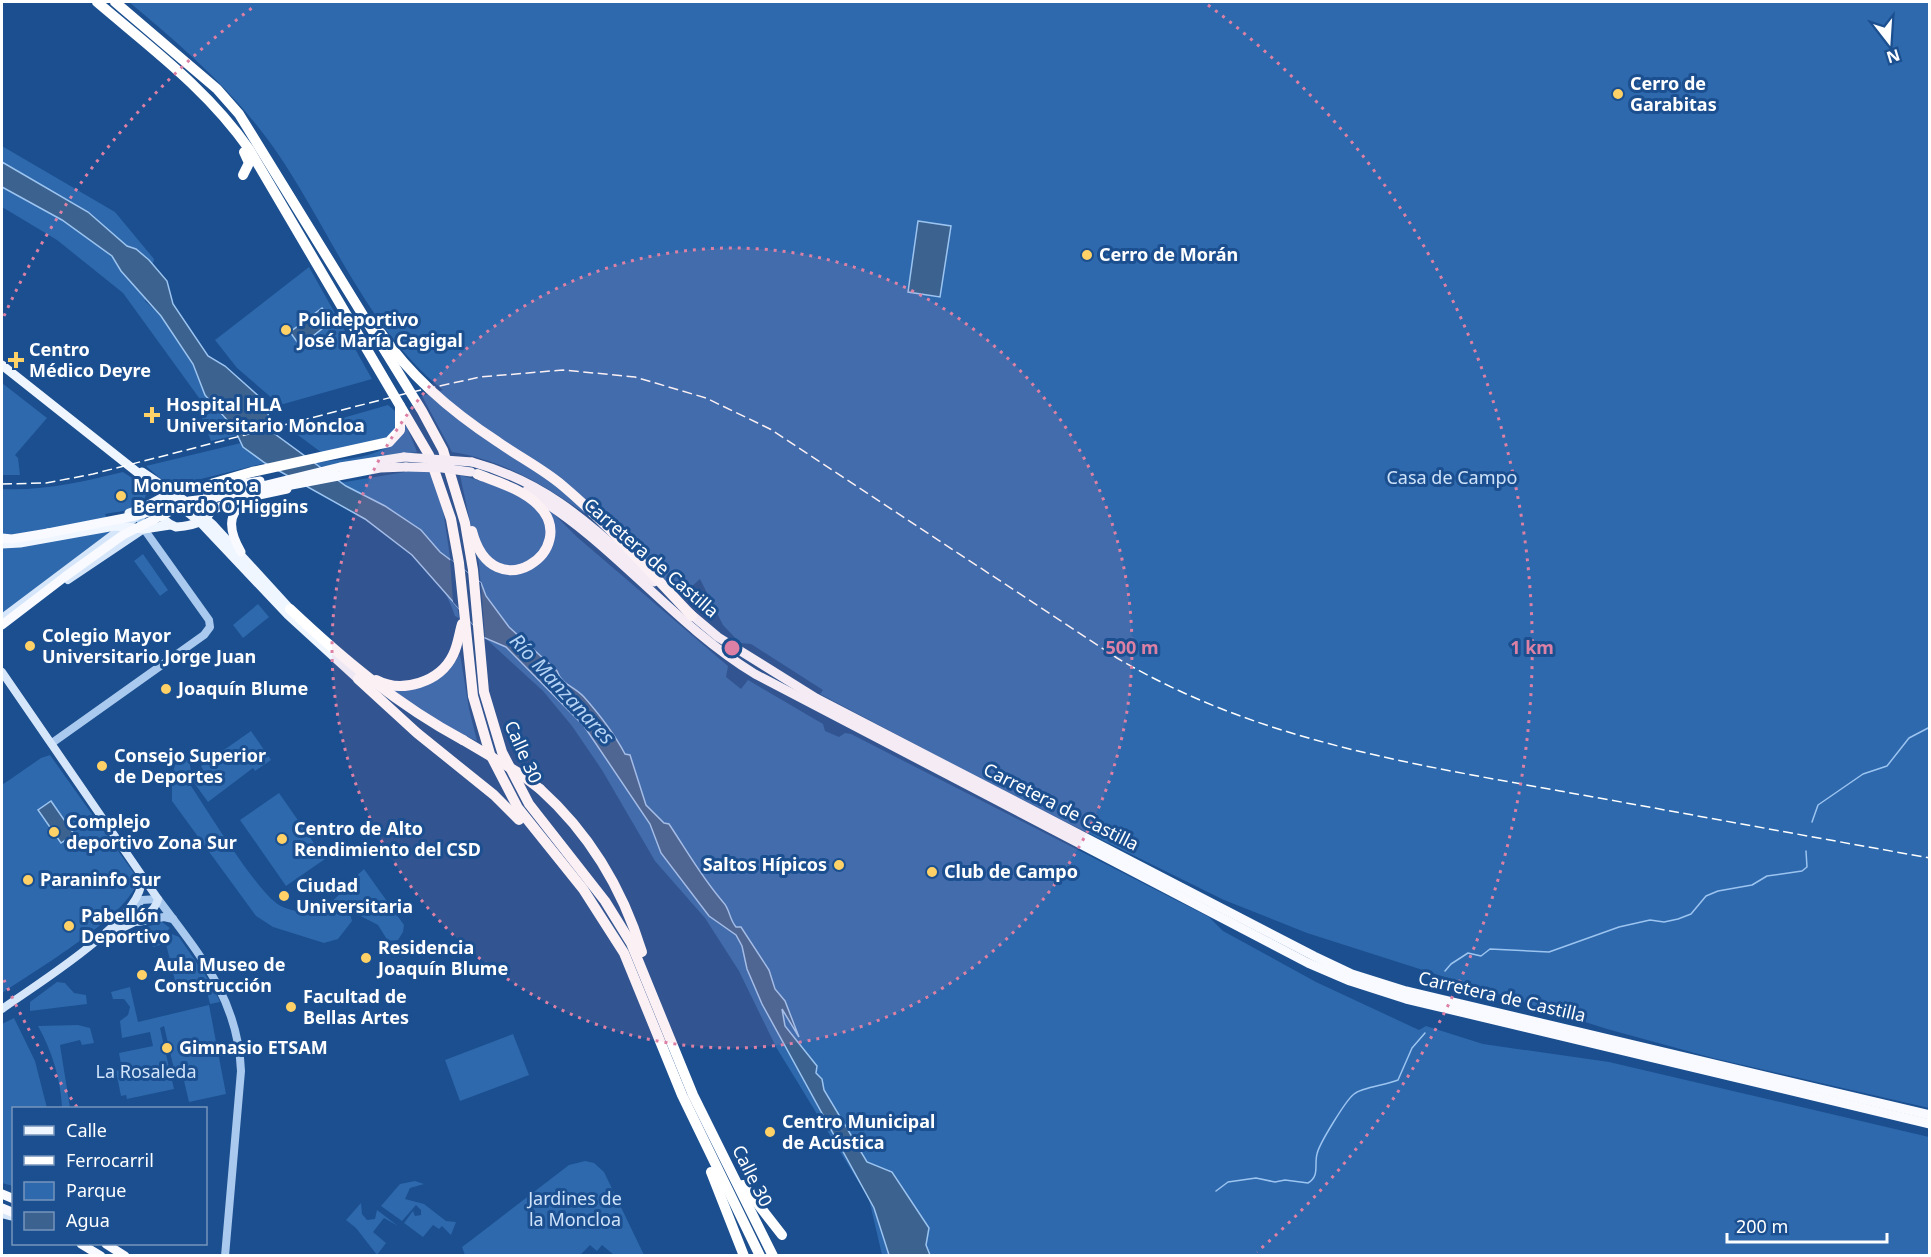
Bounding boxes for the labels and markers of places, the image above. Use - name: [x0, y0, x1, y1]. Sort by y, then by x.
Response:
- place label: Cerro de Garabitas: [1630, 71, 1717, 116]
- marker: Cerro de Garabitas: [1611, 87, 1625, 101]
- place label: Cerro de Morán: [1099, 242, 1238, 266]
- marker: Cerro de Morán: [1080, 248, 1094, 262]
- place label: Polideportivo José María Cagigal: [296, 307, 463, 352]
- marker: Polideportivo José María Cagigal: [279, 323, 293, 337]
- place label: Centro Médico Deyre: [29, 337, 151, 382]
- marker: Centro Médico Deyre: [7, 351, 25, 369]
- place label: Hospital HLA Universitario Moncloa: [166, 392, 365, 437]
- marker: Hospital HLA Universitario Moncloa: [143, 406, 161, 424]
- place label: Monumento a Bernardo O'Higgins: [133, 473, 308, 518]
- marker: Monumento a Bernardo O'Higgins: [114, 489, 128, 503]
- place label: Colegio Mayor Universitario Jorge Juan: [42, 623, 256, 668]
- centre of rings: [722, 638, 742, 658]
- marker: Colegio Mayor Universitario Jorge Juan: [23, 639, 37, 653]
- place label: Joaquín Blume: [176, 676, 308, 700]
- marker: Joaquín Blume: [159, 682, 173, 696]
- place label: Consejo Superior de Deportes: [114, 743, 266, 788]
- marker: Consejo Superior de Deportes: [95, 759, 109, 773]
- place label: Complejo deportivo Zona Sur: [66, 809, 237, 854]
- place label: Centro de Alto Rendimiento del CSD: [294, 816, 481, 861]
- marker: Complejo deportivo Zona Sur: [47, 825, 61, 839]
- marker: Centro de Alto Rendimiento del CSD: [275, 832, 289, 846]
- place label: Saltos Hípicos: [703, 852, 827, 876]
- marker: Saltos Hípicos: [832, 858, 846, 872]
- place label: Club de Campo: [944, 859, 1078, 883]
- marker: Club de Campo: [925, 865, 939, 879]
- place label: Paraninfo sur: [40, 867, 161, 891]
- marker: Paraninfo sur: [21, 873, 35, 887]
- place label: Ciudad Universitaria: [296, 873, 413, 918]
- marker: Ciudad Universitaria: [277, 889, 291, 903]
- place label: Pabellón Deportivo: [81, 903, 170, 948]
- marker: Pabellón Deportivo: [62, 919, 76, 933]
- place label: Residencia Joaquín Blume: [376, 935, 508, 980]
- marker: Residencia Joaquín Blume: [359, 951, 373, 965]
- place label: Aula Museo de Construcción: [154, 952, 286, 997]
- marker: Aula Museo de Construcción: [135, 968, 149, 982]
- place label: Facultad de Bellas Artes: [303, 984, 409, 1029]
- marker: Facultad de Bellas Artes: [284, 1000, 298, 1014]
- place label: Gimnasio ETSAM: [179, 1035, 328, 1059]
- marker: Gimnasio ETSAM: [160, 1041, 174, 1055]
- place label: Centro Municipal de Acústica: [782, 1109, 935, 1154]
- marker: Centro Municipal de Acústica: [763, 1125, 777, 1139]

